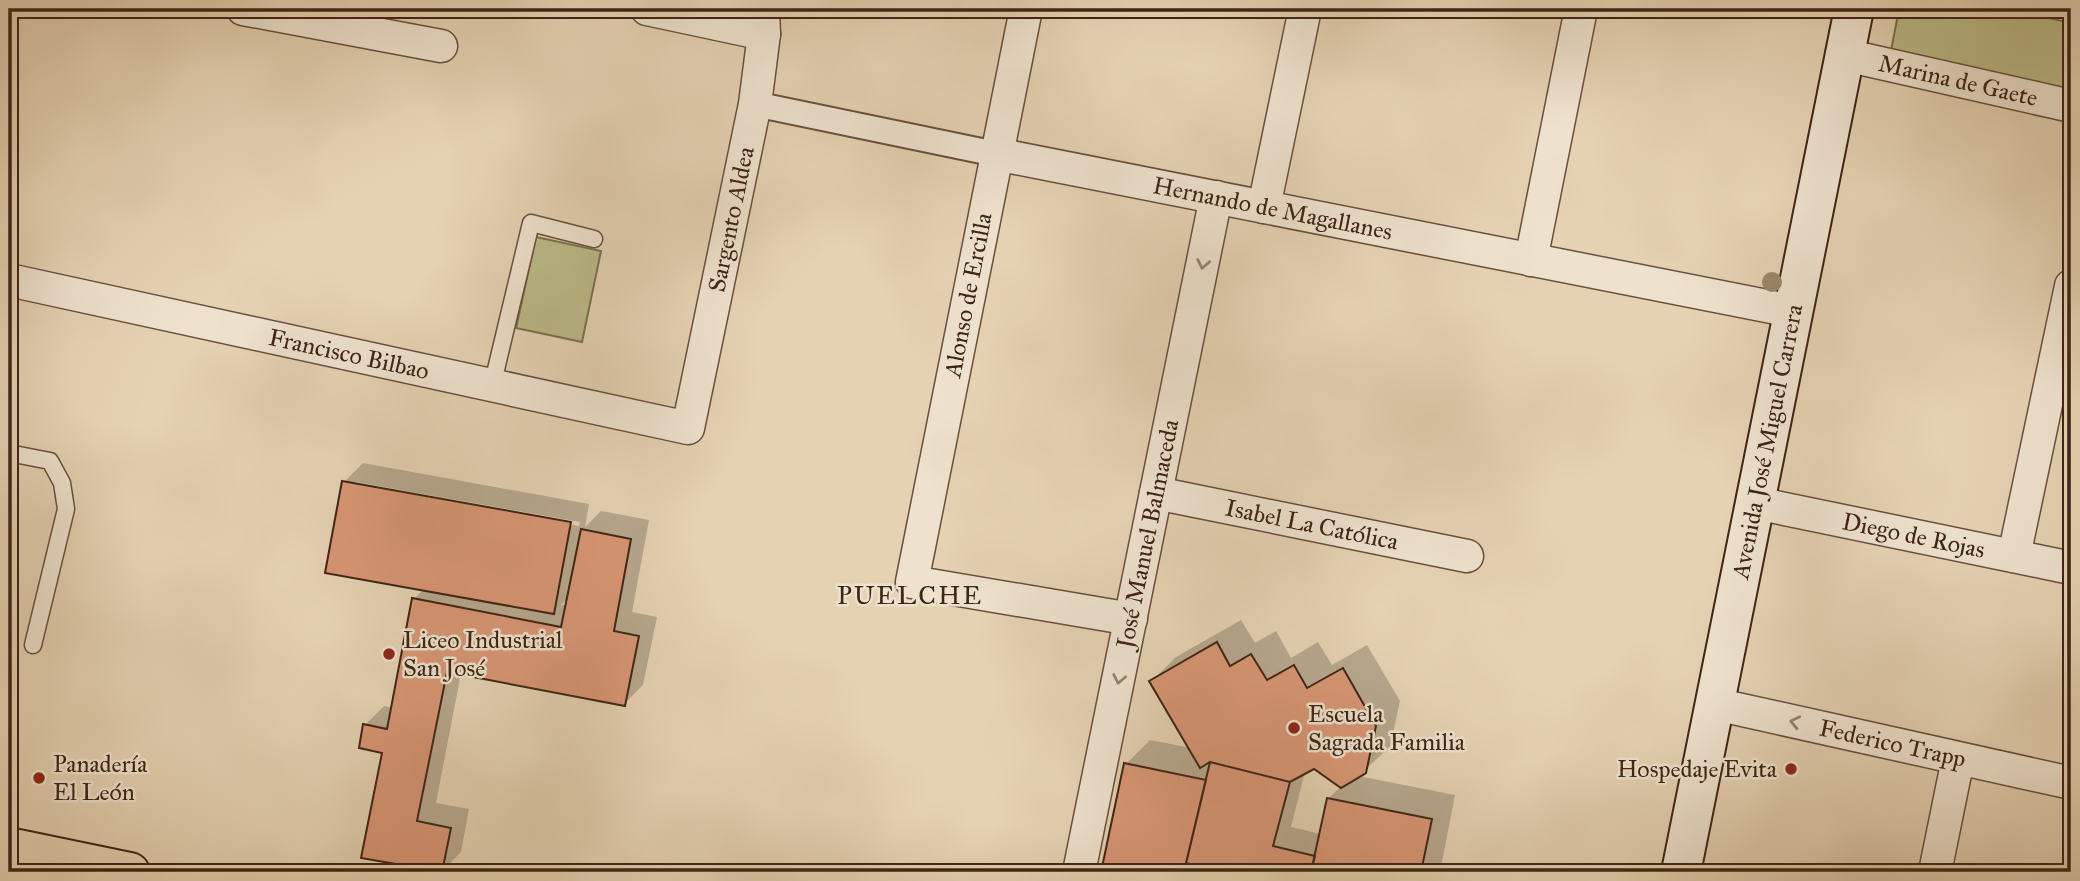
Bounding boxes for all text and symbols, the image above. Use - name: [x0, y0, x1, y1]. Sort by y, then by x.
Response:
- street label: Marina de Gaete: [1876, 48, 2041, 113]
- street label: Sargento Aldea: [701, 143, 761, 295]
- street label: Hernando de Magallanes: [1150, 170, 1395, 247]
- street label: Alonso de Ercilla: [937, 209, 999, 381]
- one-way arrow: [1196, 258, 1211, 270]
- street label: Avenida José Miguel Carrera: [1725, 301, 1810, 583]
- street label: Francisco Bilbao: [266, 322, 432, 386]
- street label: José Manuel Balmaceda: [1109, 416, 1186, 654]
- street label: Isabel La Católica: [1223, 492, 1402, 557]
- street label: Diego de Rojas: [1840, 506, 1988, 565]
- district label: PUELCHE: [837, 579, 983, 611]
- place label: Liceo Industrial San José: [403, 625, 563, 683]
- marker: Liceo Industrial San José: [381, 646, 397, 662]
- one-way arrow: [1112, 673, 1127, 685]
- place label: Escuela Sagrada Familia: [1308, 699, 1466, 757]
- street label: Federico Trapp: [1817, 713, 1969, 774]
- one-way arrow: [1789, 716, 1801, 731]
- marker: Escuela Sagrada Familia: [1286, 720, 1302, 736]
- place label: Panadería El León: [53, 749, 148, 807]
- place label: Hospedaje Evita: [1617, 754, 1778, 784]
- marker: Hospedaje Evita: [1783, 761, 1799, 777]
- marker: Panadería El León: [31, 770, 47, 786]

